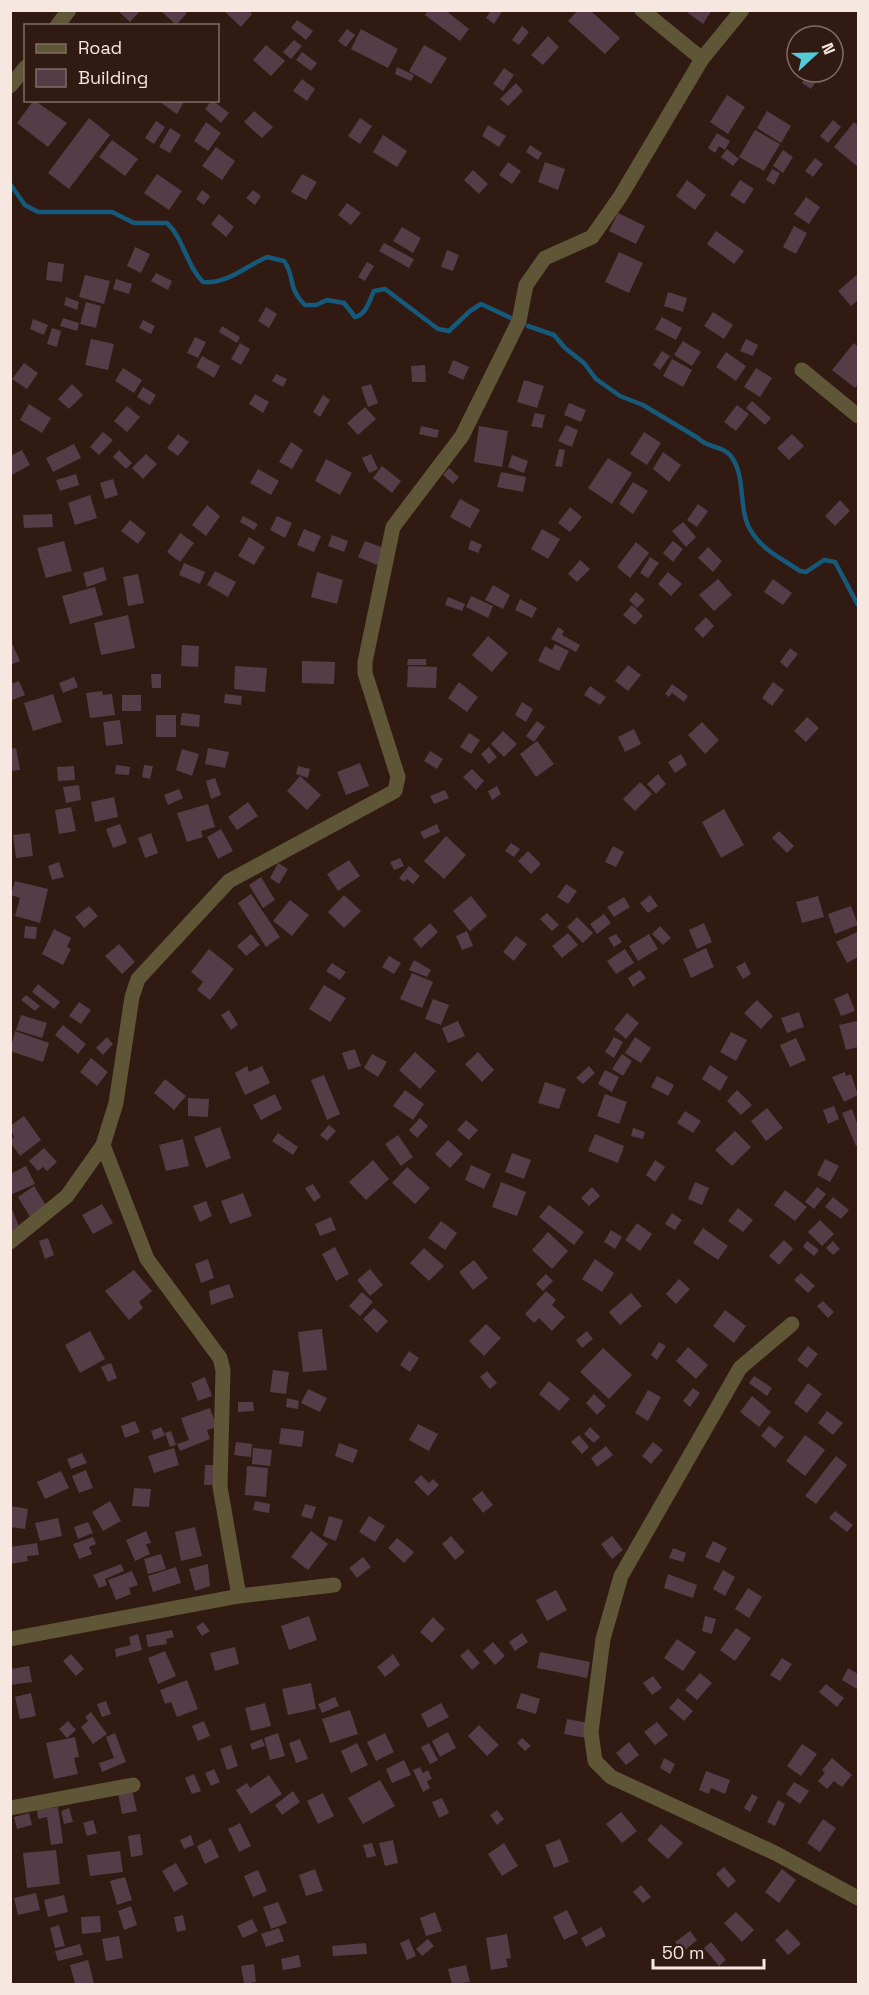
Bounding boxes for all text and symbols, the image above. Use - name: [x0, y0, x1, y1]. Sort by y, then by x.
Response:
- legend: [24, 24, 219, 102]
- north arrow: [785, 24, 845, 84]
- text: Road: [78, 36, 122, 59]
- text: N: [817, 40, 840, 57]
- text: Building: [78, 66, 148, 89]
- scale bar: [653, 1932, 764, 1970]
- text: 50 m: [662, 1941, 704, 1964]

